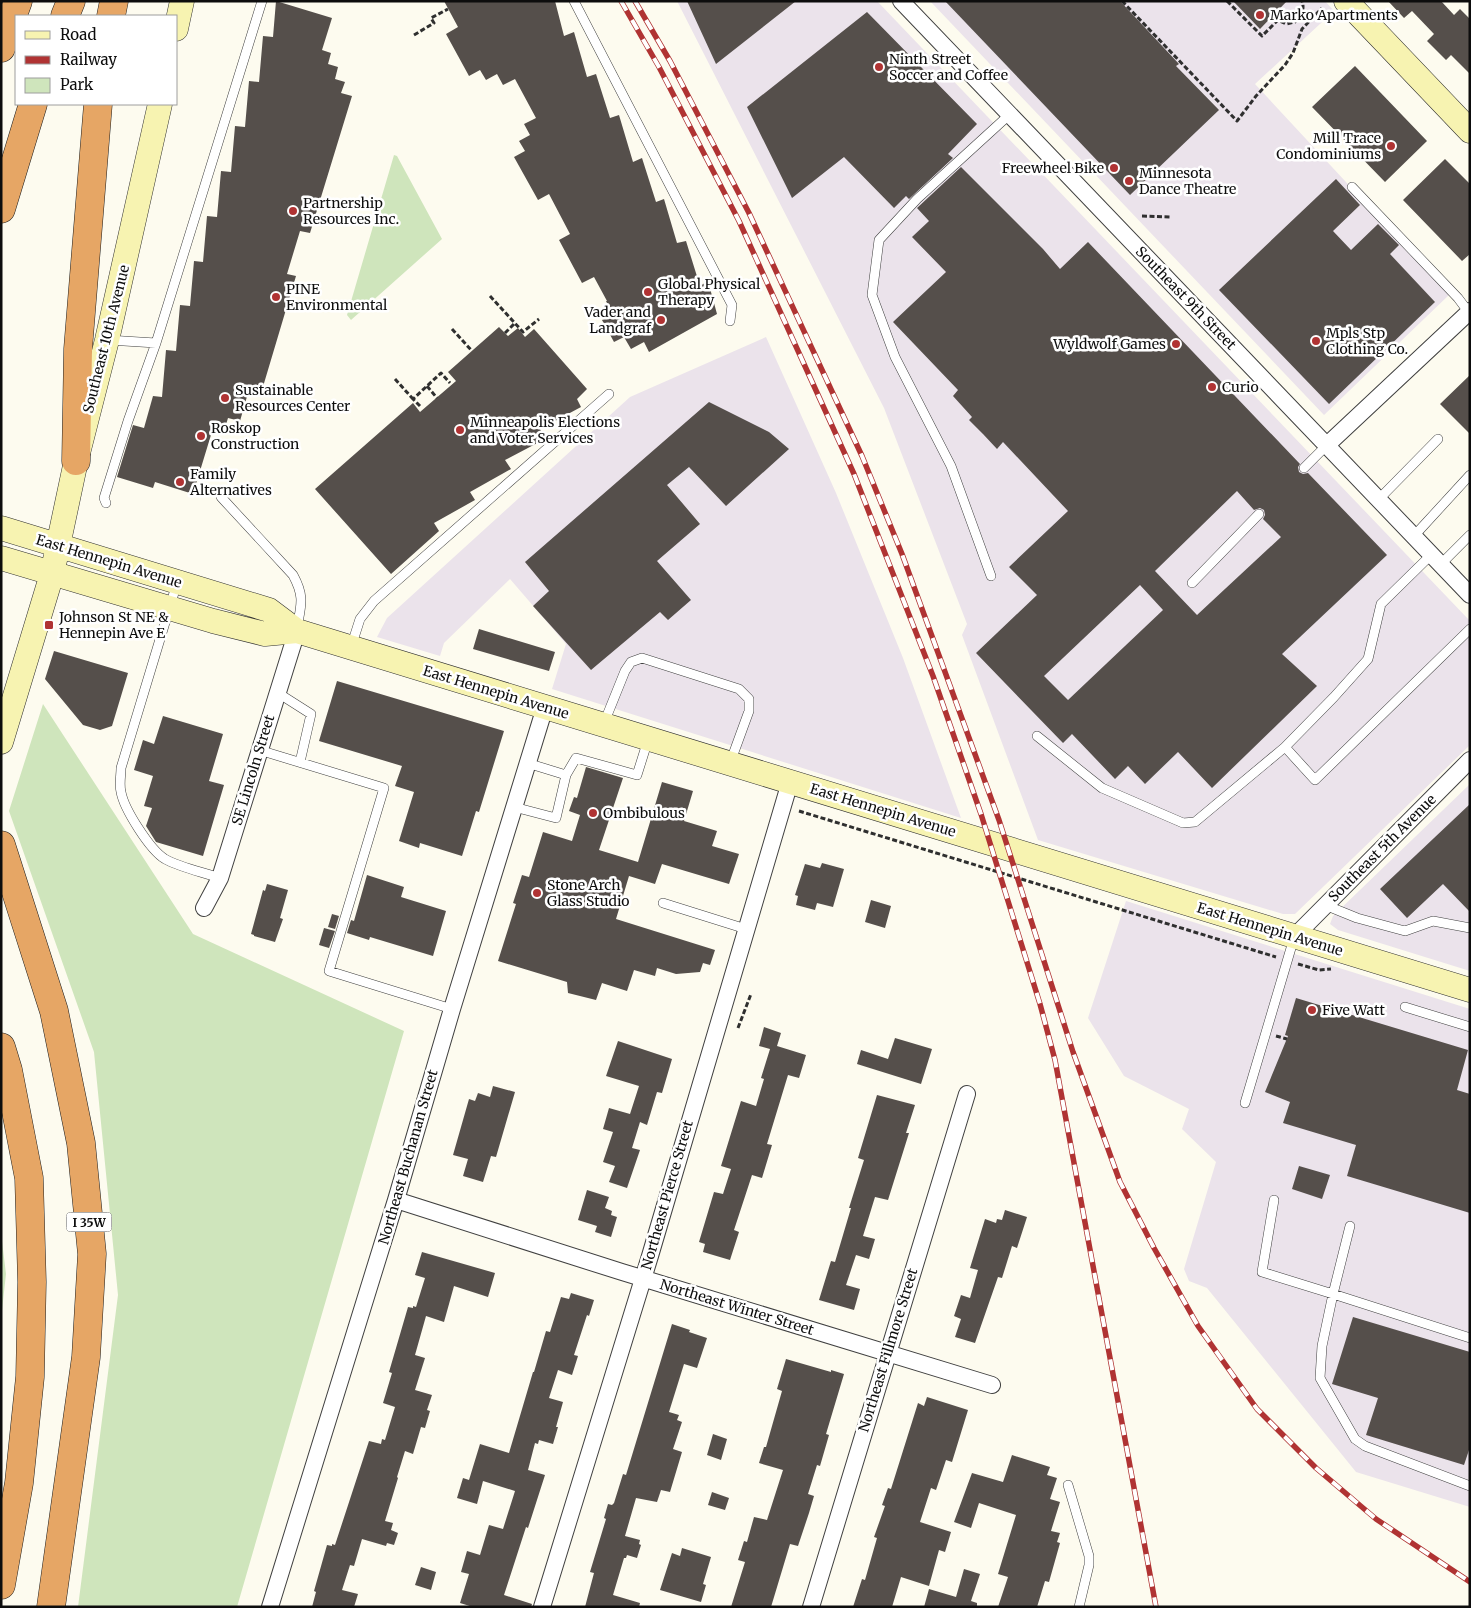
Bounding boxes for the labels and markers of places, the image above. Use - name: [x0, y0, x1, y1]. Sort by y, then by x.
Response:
- place label: Marko Apartments: [1270, 6, 1398, 24]
- marker: Marko Apartments: [1254, 9, 1266, 21]
- place label: Ninth Street Soccer and Coffee: [889, 50, 1008, 84]
- marker: Ninth Street Soccer and Coffee: [873, 61, 885, 73]
- place label: Mill Trace Condominiums: [1276, 129, 1381, 163]
- marker: Mill Trace Condominiums: [1385, 140, 1397, 152]
- place label: Freewheel Bike: [1002, 159, 1104, 177]
- marker: Freewheel Bike: [1108, 162, 1120, 174]
- place label: Minnesota Dance Theatre: [1139, 164, 1236, 198]
- marker: Minnesota Dance Theatre: [1123, 175, 1135, 187]
- place label: Partnership Resources Inc.: [303, 194, 399, 228]
- marker: Partnership Resources Inc.: [287, 205, 299, 217]
- place label: Global Physical Therapy: [658, 275, 761, 309]
- place label: PINE Environmental: [286, 280, 388, 314]
- marker: Global Physical Therapy: [642, 286, 654, 298]
- marker: PINE Environmental: [270, 291, 282, 303]
- place label: Vader and Landgraf: [583, 303, 652, 337]
- marker: Vader and Landgraf: [655, 314, 667, 326]
- place label: Mpls Stp Clothing Co.: [1326, 324, 1408, 358]
- place label: Wyldwolf Games: [1052, 335, 1166, 353]
- marker: Mpls Stp Clothing Co.: [1310, 335, 1322, 347]
- marker: Wyldwolf Games: [1170, 338, 1182, 350]
- place label: Curio: [1222, 378, 1259, 396]
- place label: Sustainable Resources Center: [235, 381, 350, 415]
- marker: Curio: [1206, 381, 1218, 393]
- marker: Sustainable Resources Center: [219, 392, 231, 404]
- place label: Minneapolis Elections and Voter Services: [470, 413, 620, 447]
- place label: Roskop Construction: [211, 419, 299, 453]
- marker: Minneapolis Elections and Voter Services: [454, 424, 466, 436]
- marker: Roskop Construction: [195, 430, 207, 442]
- place label: Family Alternatives: [189, 465, 272, 499]
- marker: Family Alternatives: [174, 476, 186, 488]
- place label: Johnson St NE & Hennepin Ave E: [58, 608, 169, 642]
- marker: Johnson St NE & Hennepin Ave E: [43, 619, 55, 631]
- place label: Ombibulous: [603, 804, 685, 822]
- marker: Ombibulous: [587, 807, 599, 819]
- place label: Stone Arch Glass Studio: [547, 876, 630, 910]
- marker: Stone Arch Glass Studio: [531, 887, 543, 899]
- place label: Five Watt: [1322, 1001, 1385, 1019]
- marker: Five Watt: [1306, 1004, 1318, 1016]

